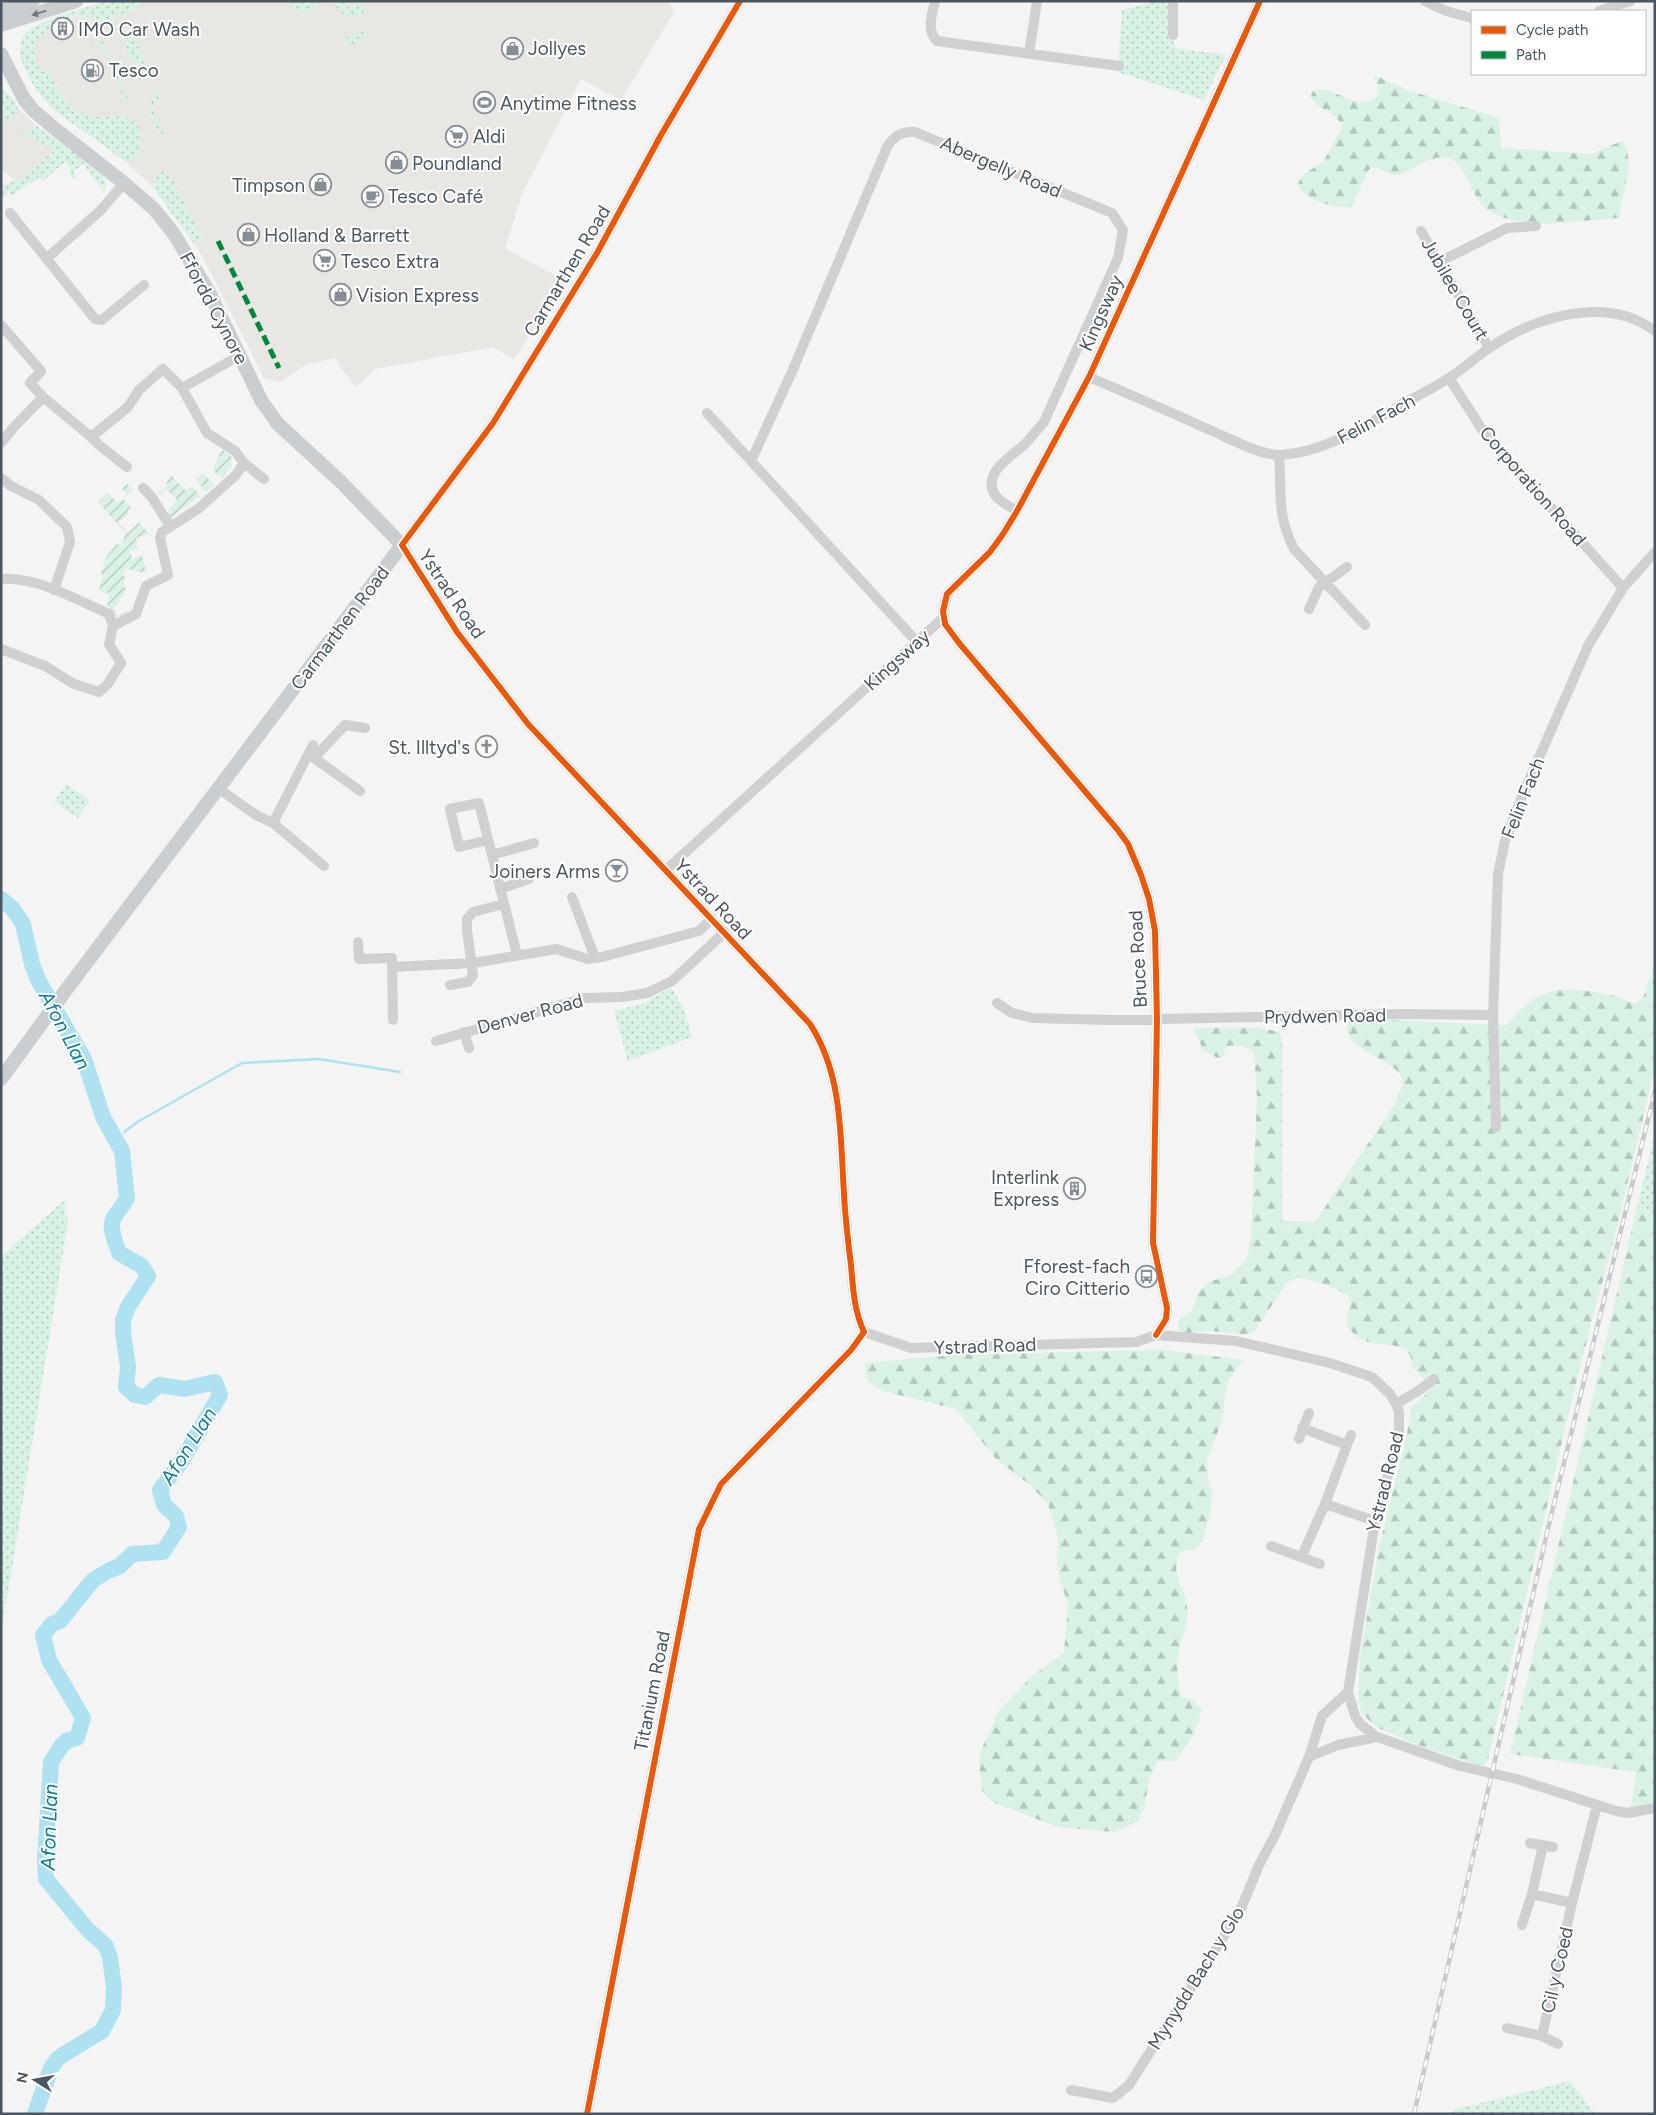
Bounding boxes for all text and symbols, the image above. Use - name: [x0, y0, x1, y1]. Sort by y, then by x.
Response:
- one-way arrow: [31, 10, 46, 17]
- legend: [1471, 10, 1646, 75]
- building icon: IMO Car Wash: [50, 17, 74, 41]
- place label: IMO Car Wash: [78, 18, 200, 41]
- text: Cycle path: [1516, 21, 1588, 39]
- shop icon: Jollyes: [500, 36, 524, 60]
- place label: Jollyes: [528, 37, 586, 60]
- text: Path: [1516, 46, 1546, 64]
- fuel station icon: Tesco: [81, 58, 105, 82]
- place label: Tesco: [109, 59, 159, 82]
- sports icon: Anytime Fitness: [472, 91, 496, 115]
- place label: Anytime Fitness: [500, 92, 637, 115]
- supermarket icon: Aldi: [445, 124, 469, 148]
- place label: Aldi: [473, 125, 506, 148]
- street label: Abergelly Road: [937, 131, 1065, 203]
- shop icon: Poundland: [384, 151, 408, 175]
- place label: Poundland: [412, 152, 502, 175]
- shop icon: Timpson: [309, 173, 333, 197]
- place label: Timpson: [232, 174, 305, 197]
- cafe icon: Tesco Café: [360, 184, 384, 208]
- place label: Tesco Café: [388, 185, 483, 208]
- street label: Carmarthen Road: [519, 201, 615, 341]
- shop icon: Holland & Barrett: [236, 223, 260, 247]
- place label: Holland & Barrett: [264, 224, 410, 247]
- street label: Jubilee Court: [1416, 234, 1494, 344]
- street label: Ffordd Cynore: [175, 248, 253, 368]
- supermarket icon: Tesco Extra: [313, 249, 337, 273]
- place label: Tesco Extra: [341, 250, 439, 273]
- street label: Kingsway: [1074, 271, 1128, 355]
- shop icon: Vision Express: [328, 283, 352, 307]
- place label: Vision Express: [356, 284, 479, 307]
- street label: Felin Fach: [1333, 389, 1419, 449]
- street label: Corporation Road: [1475, 421, 1591, 551]
- street label: Ystrad Road: [414, 545, 490, 643]
- street label: Carmarthen Road: [286, 561, 394, 695]
- street label: Kingsway: [859, 624, 935, 696]
- church icon: St. Illtyd's: [474, 735, 498, 759]
- place label: St. Illtyd's: [388, 736, 470, 759]
- street label: Felin Fach: [1496, 754, 1550, 842]
- street label: Ystrad Road: [670, 854, 756, 944]
- bar icon: Joiners Arms: [604, 859, 628, 883]
- place label: Joiners Arms: [490, 860, 600, 883]
- street label: Bruce Road: [1124, 910, 1152, 1008]
- water label: Afon Llan: [34, 985, 96, 1074]
- street label: Denver Road: [474, 989, 586, 1039]
- street label: Prydwen Road: [1264, 1003, 1386, 1029]
- place label: Interlink Express: [991, 1166, 1060, 1211]
- building icon: Interlink Express: [1063, 1176, 1087, 1200]
- place label: Fforest-fach Ciro Citterio: [1023, 1255, 1130, 1300]
- bus stop icon: Fforest-fach Ciro Citterio: [1134, 1265, 1158, 1289]
- street label: Ystrad Road: [933, 1333, 1037, 1359]
- water label: Afon Llan: [154, 1403, 221, 1490]
- street label: Ystrad Road: [1361, 1429, 1409, 1535]
- street label: Titanium Road: [629, 1629, 675, 1753]
- water label: Afon Llan: [35, 1783, 63, 1872]
- street label: Mynydd Bach y Glo: [1143, 1902, 1249, 2054]
- street label: Cil y Coed: [1536, 1925, 1578, 2015]
- north arrow: [10, 2055, 60, 2105]
- text: N: [13, 2071, 32, 2085]

